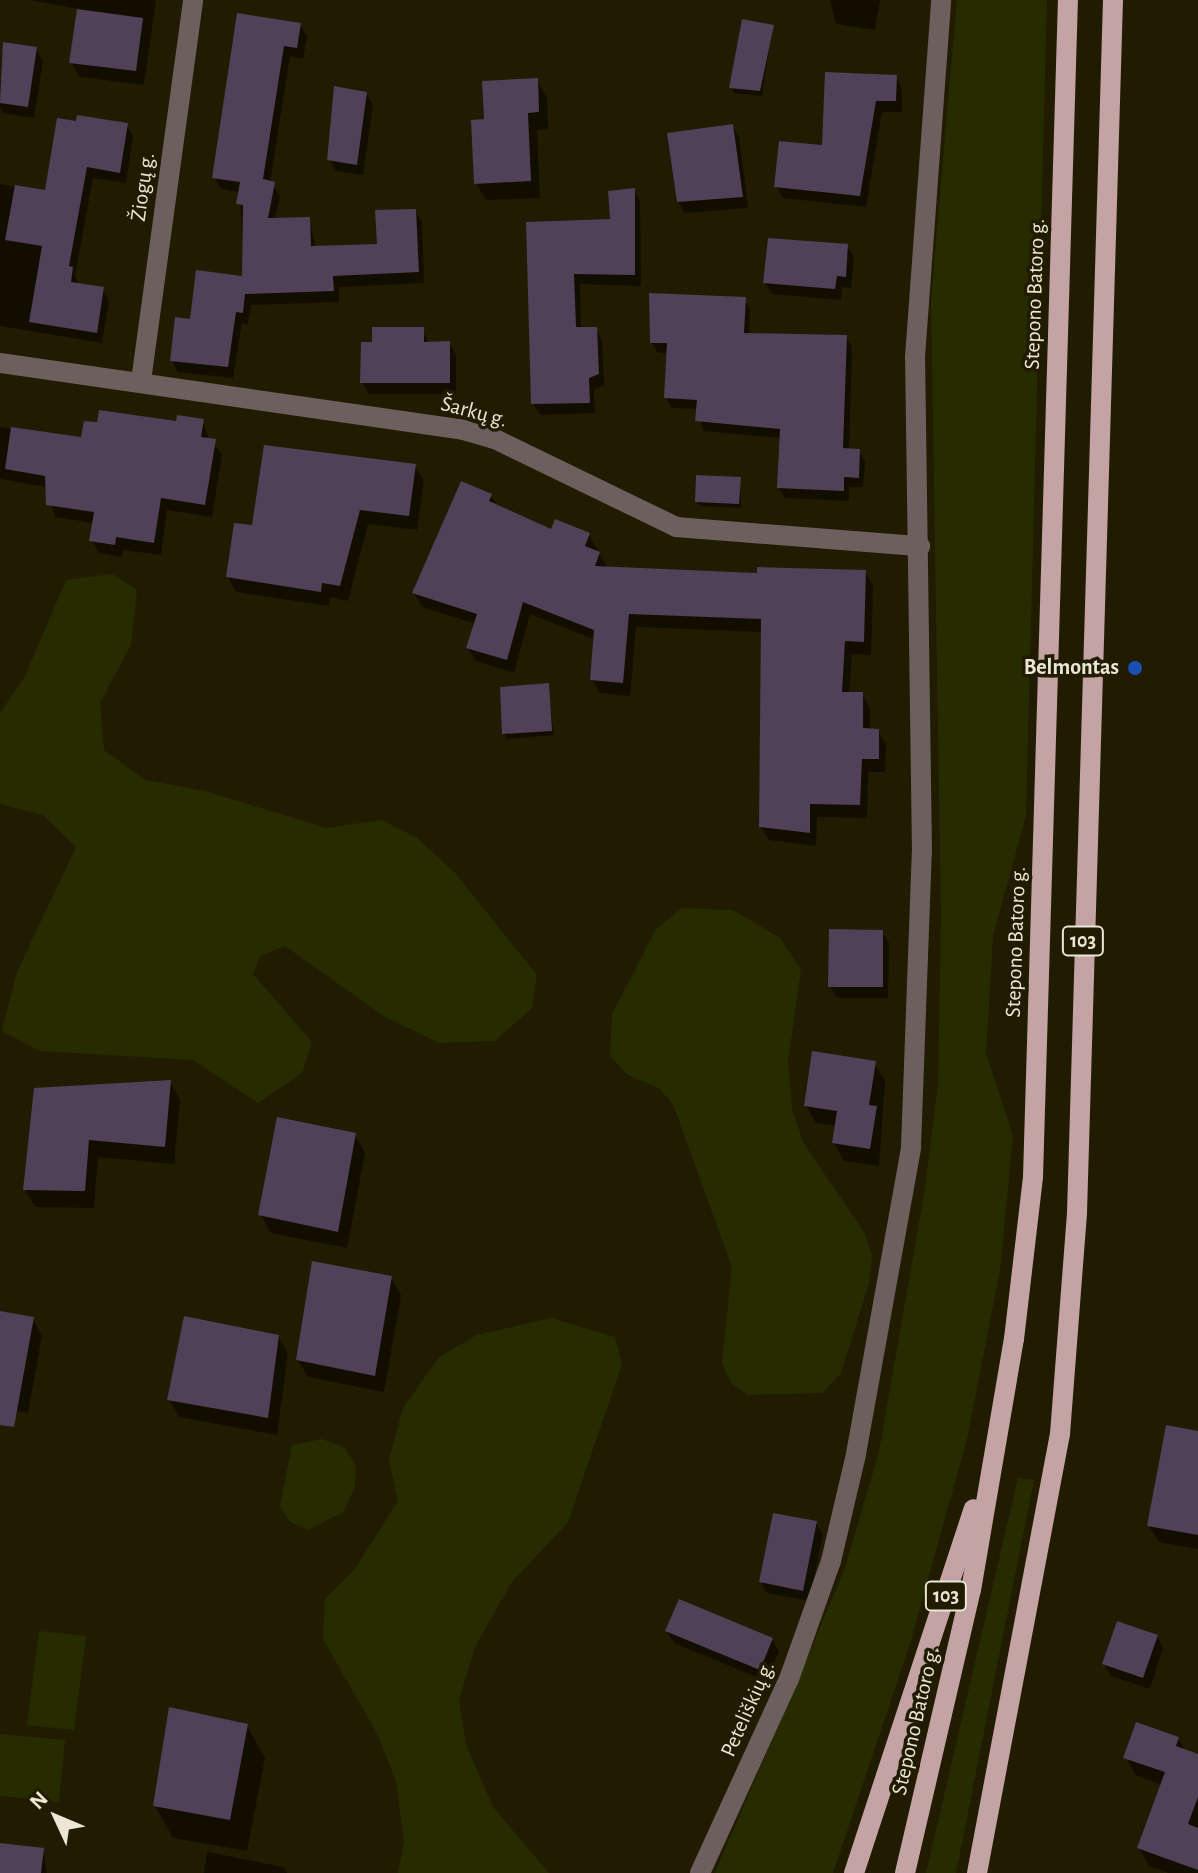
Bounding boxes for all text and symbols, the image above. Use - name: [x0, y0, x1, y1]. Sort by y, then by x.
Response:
- street label: Žiogų g.: [125, 151, 161, 223]
- street label: Stepono Batoro g.: [1019, 218, 1051, 370]
- street label: Šarkų g.: [438, 390, 510, 434]
- place label: Belmontas: [1024, 655, 1119, 681]
- marker: Belmontas: [1126, 659, 1144, 677]
- street label: Stepono Batoro g.: [1000, 866, 1032, 1018]
- road number: 103: [1061, 925, 1105, 957]
- road number: 103: [924, 1580, 968, 1612]
- street label: Stepono Batoro g.: [886, 1644, 946, 1798]
- street label: Peteliškių g.: [715, 1657, 781, 1761]
- north arrow: [16, 1777, 96, 1857]
- text: N: [26, 1787, 52, 1813]

